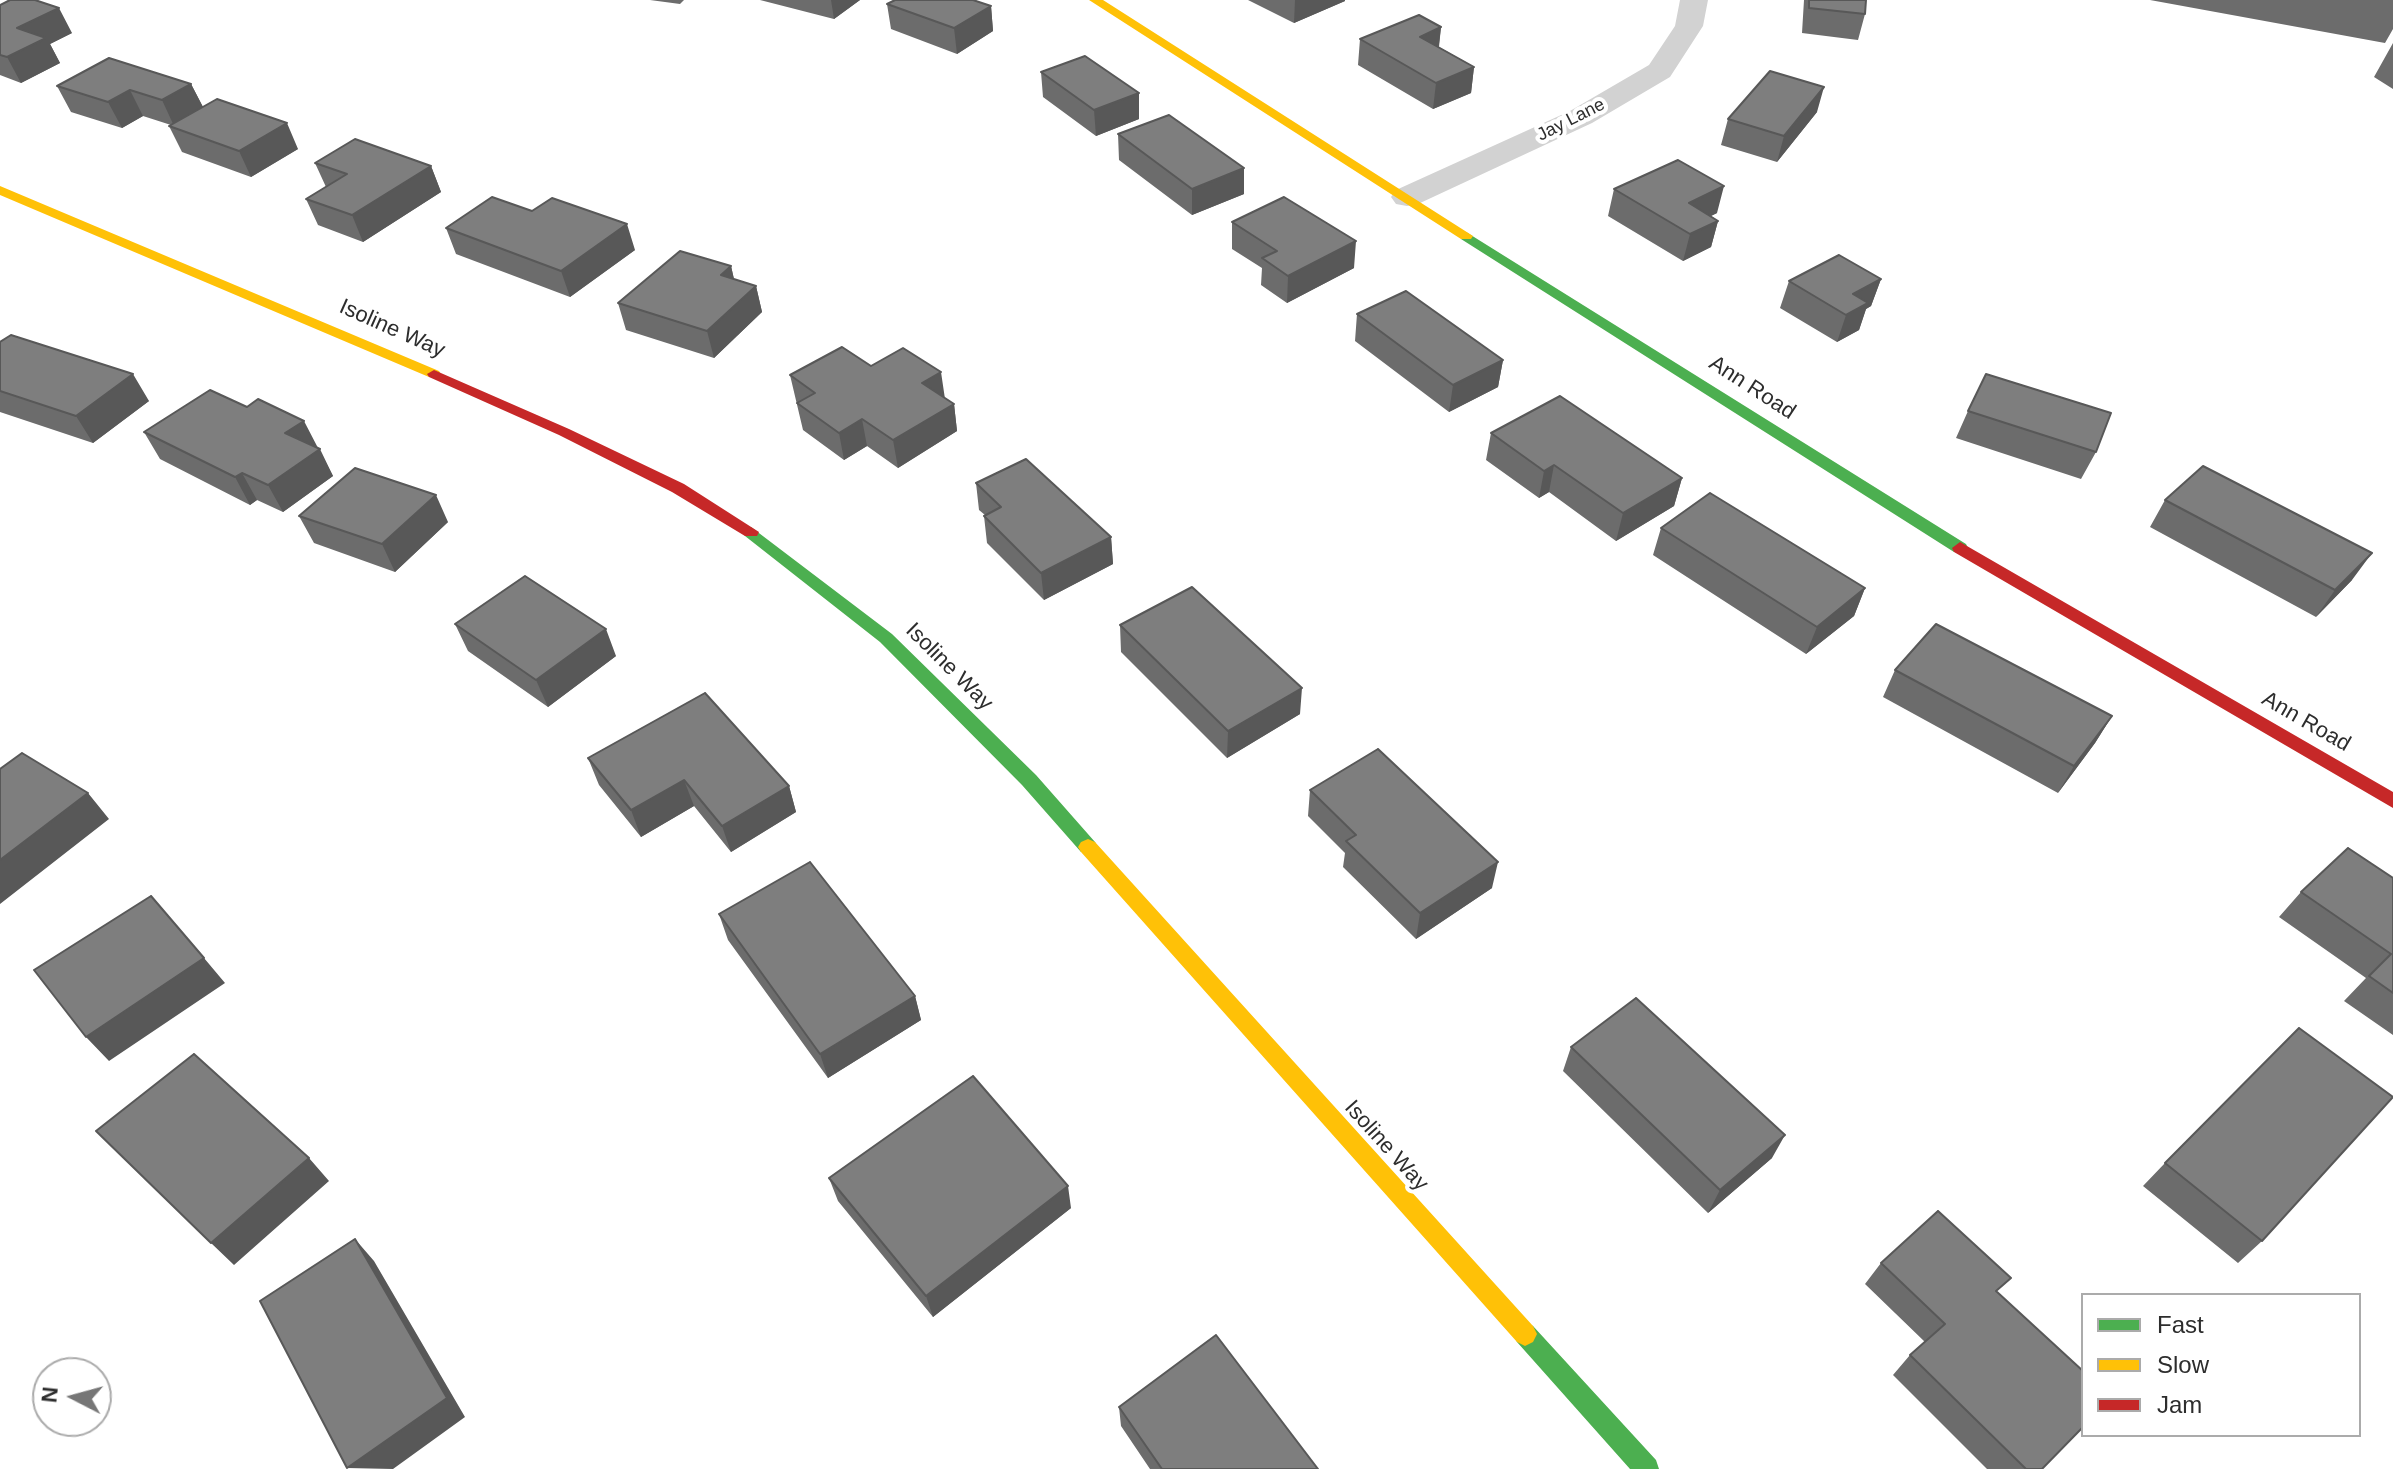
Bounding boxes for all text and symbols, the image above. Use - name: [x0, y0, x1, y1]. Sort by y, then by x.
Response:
- street label: Jay Lane: [1534, 94, 1608, 146]
- street label: Isoline Way: [335, 294, 449, 364]
- street label: Ann Road: [1704, 350, 1800, 426]
- street label: Isoline Way: [900, 618, 998, 716]
- street label: Ann Road: [2257, 686, 2355, 758]
- street label: Isoline Way: [1338, 1095, 1434, 1197]
- legend: [2081, 1293, 2361, 1437]
- text: Fast: [2157, 1311, 2204, 1338]
- text: Slow: [2157, 1351, 2209, 1378]
- north arrow: [32, 1357, 112, 1437]
- text: N: [36, 1385, 63, 1404]
- text: Jam: [2157, 1391, 2202, 1418]

